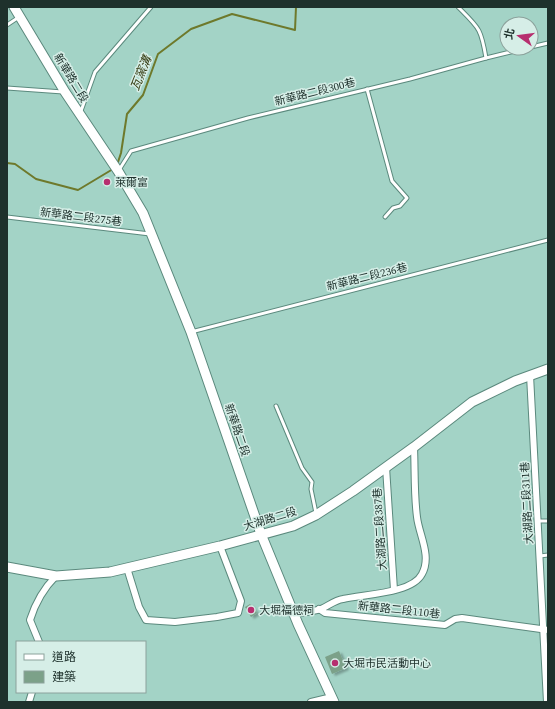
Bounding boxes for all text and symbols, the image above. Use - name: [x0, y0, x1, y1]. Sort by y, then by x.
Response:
- north arrow: [499, 16, 539, 56]
- text: 北: [501, 27, 518, 41]
- street label: 新華路二段: [50, 51, 92, 105]
- water label: 瓦窯溝: [127, 51, 156, 93]
- street label: 新華路二段300巷: [273, 75, 357, 109]
- place label: 萊爾富: [115, 175, 148, 190]
- marker: 萊爾富: [102, 177, 112, 187]
- street label: 新華路二段275巷: [39, 205, 123, 229]
- street label: 新華路二段236巷: [325, 260, 409, 294]
- street label: 新華路二段: [221, 402, 253, 458]
- street label: 大湖路二段311巷: [517, 461, 537, 545]
- street label: 大湖路二段387巷: [370, 487, 390, 571]
- street label: 大湖路二段: [242, 504, 298, 534]
- street label: 新華路二段110巷: [357, 598, 441, 622]
- place label: 大堀福德祠: [259, 603, 314, 618]
- marker: 大堀福德祠: [246, 605, 256, 615]
- legend: [16, 641, 146, 693]
- text: 道路: [52, 649, 76, 665]
- place label: 大堀市民活動中心: [343, 656, 431, 671]
- marker: 大堀市民活動中心: [330, 658, 340, 668]
- text: 建築: [52, 669, 76, 685]

